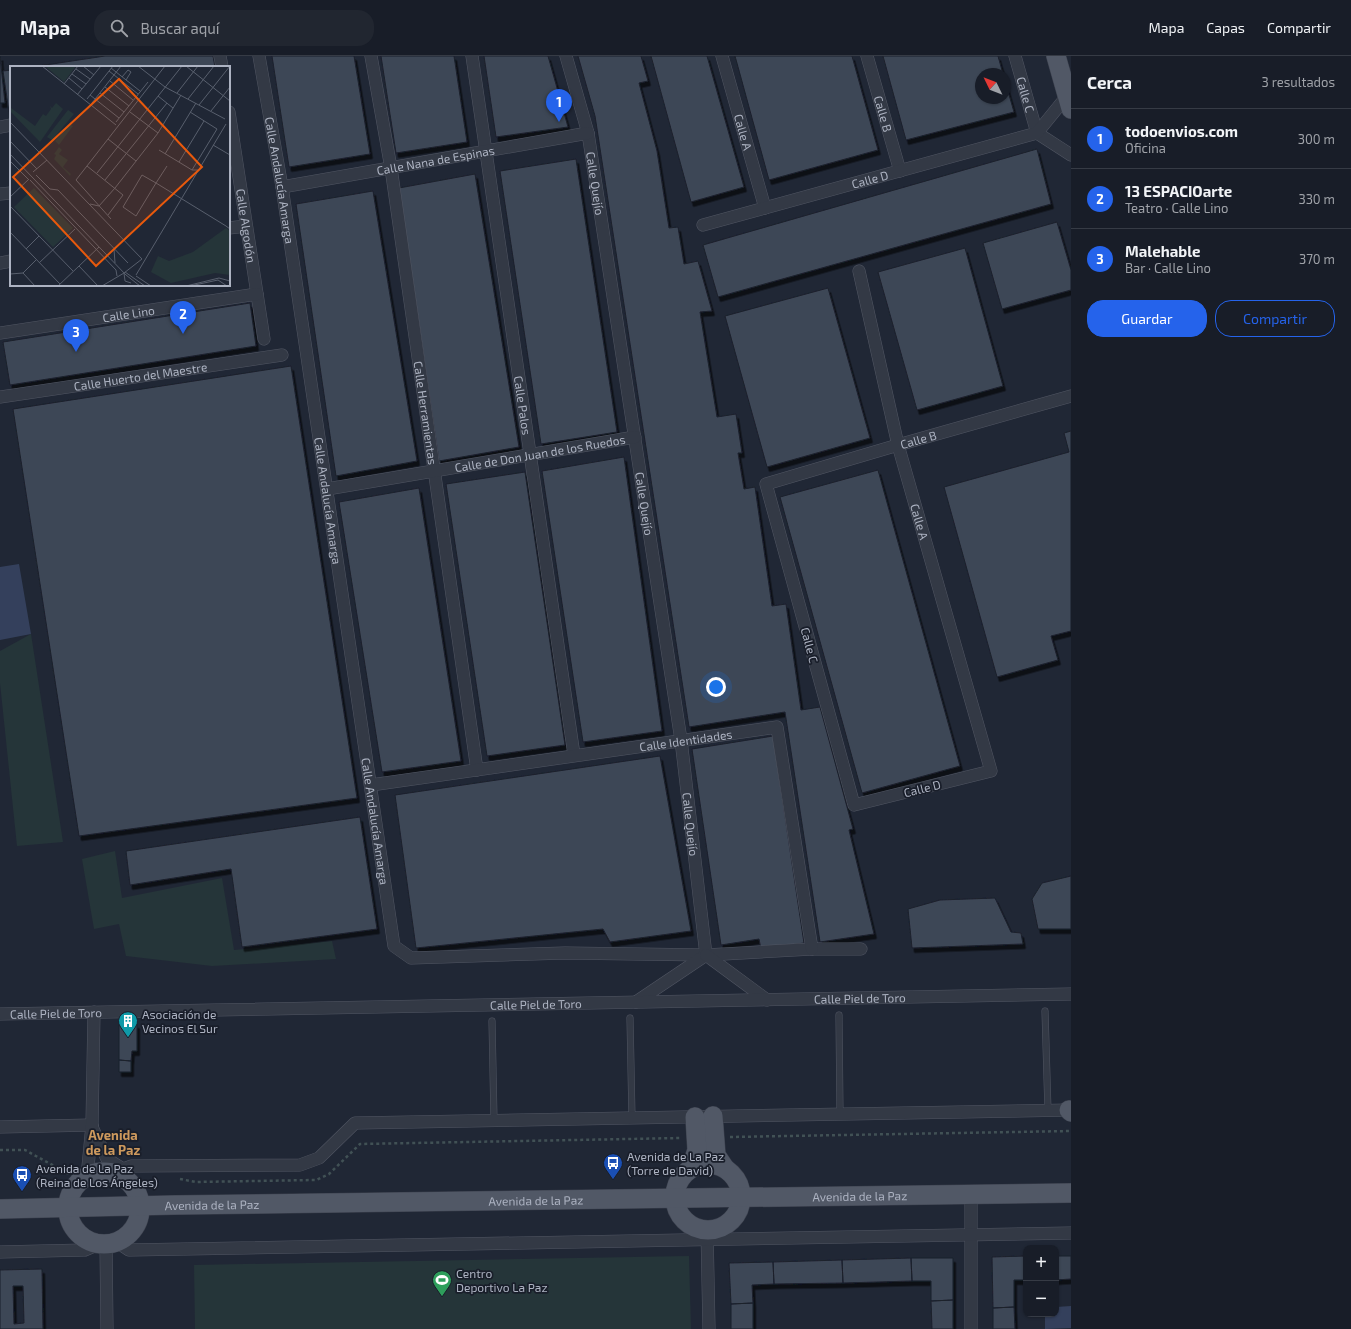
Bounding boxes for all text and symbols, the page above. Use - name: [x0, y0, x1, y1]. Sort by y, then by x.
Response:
- search box: [94, 10, 374, 46]
- text: Mapa: [20, 16, 70, 39]
- icon: search: [108, 17, 130, 39]
- text: Buscar aquí: [140, 19, 220, 37]
- text: Mapa: [1149, 19, 1184, 36]
- text: Capas: [1206, 19, 1245, 36]
- text: Compartir: [1267, 19, 1331, 36]
- inset map: [10, 66, 230, 286]
- north arrow: [975, 68, 1011, 104]
- text: Cerca: [1087, 72, 1132, 92]
- text: 3 resultados: [1262, 74, 1335, 90]
- street label: Calle C: [1014, 75, 1038, 114]
- pin: 1: [546, 89, 572, 122]
- street label: Calle B: [872, 94, 895, 133]
- street label: Calle A: [732, 112, 755, 152]
- street label: Calle Andalucía Amarga: [263, 116, 297, 245]
- text: todoenvios.com: [1125, 122, 1238, 140]
- text: 1: [1097, 131, 1103, 147]
- text: 300 m: [1298, 131, 1335, 147]
- text: Oficina: [1125, 140, 1166, 156]
- street label: Calle Nana de Espinas: [376, 143, 496, 177]
- street label: Calle Quejío: [584, 151, 607, 216]
- street label: Calle D: [850, 167, 890, 191]
- text: 13 ESPACIOarte: [1125, 182, 1232, 200]
- street label: Calle Algodón: [234, 188, 259, 264]
- text: 2: [1096, 191, 1104, 207]
- text: 330 m: [1298, 191, 1335, 207]
- text: Teatro · Calle Lino: [1125, 200, 1228, 216]
- text: Malehable: [1125, 242, 1201, 260]
- text: 3: [1096, 251, 1104, 267]
- text: 370 m: [1299, 251, 1335, 267]
- text: Bar · Calle Lino: [1125, 260, 1211, 276]
- button: Guardar: [1087, 300, 1207, 337]
- button: Compartir: [1215, 300, 1335, 337]
- pin: 2: [170, 301, 196, 334]
- street label: Calle Lino: [101, 303, 156, 324]
- pin: 3: [63, 319, 89, 352]
- street label: Calle Huerto del Maestre: [73, 359, 208, 393]
- street label: Calle Herramientas: [412, 360, 440, 466]
- street label: Calle Palos: [512, 375, 534, 436]
- street label: Calle B: [898, 427, 938, 451]
- street label: Calle de Don Juan de los Ruedos: [454, 432, 626, 474]
- street label: Calle Andalucía Amarga: [312, 436, 345, 565]
- street label: Calle Quejío: [633, 471, 657, 536]
- street label: Calle A: [908, 502, 932, 542]
- street label: Calle C: [799, 626, 822, 665]
- your location: [706, 677, 726, 697]
- street label: Calle Identidades: [638, 726, 733, 754]
- street label: Calle Andalucía Amarga: [359, 757, 392, 886]
- street label: Calle D: [902, 777, 942, 799]
- street label: Calle Quejío: [680, 792, 701, 857]
- street label: Calle Piel de Toro: [814, 990, 906, 1006]
- street label: Calle Piel de Toro: [490, 996, 582, 1012]
- street label: Calle Piel de Toro: [10, 1005, 102, 1021]
- place label: Asociación de Vecinos El Sur: [142, 1007, 218, 1035]
- building icon: Asociación de Vecinos El Sur: [117, 1010, 139, 1038]
- district label: Avenida de la Paz: [86, 1127, 140, 1158]
- place label: Avenida de La Paz (Torre de David): [627, 1149, 724, 1177]
- bus stop icon: Avenida de La Paz (Torre de David): [602, 1152, 624, 1180]
- place label: Avenida de La Paz (Reina de Los Ángeles): [36, 1161, 158, 1189]
- bus stop icon: Avenida de La Paz (Reina de Los Ángeles): [11, 1164, 33, 1192]
- street label: Avenida de la Paz: [812, 1188, 907, 1203]
- street label: Avenida de la Paz: [488, 1193, 583, 1208]
- street label: Avenida de la Paz: [164, 1197, 259, 1212]
- map controls: [1023, 1245, 1059, 1317]
- button: +: [1023, 1245, 1059, 1281]
- place label: Centro Deportivo La Paz: [456, 1266, 548, 1294]
- sports icon: Centro Deportivo La Paz: [431, 1269, 453, 1297]
- button: −: [1023, 1281, 1059, 1317]

